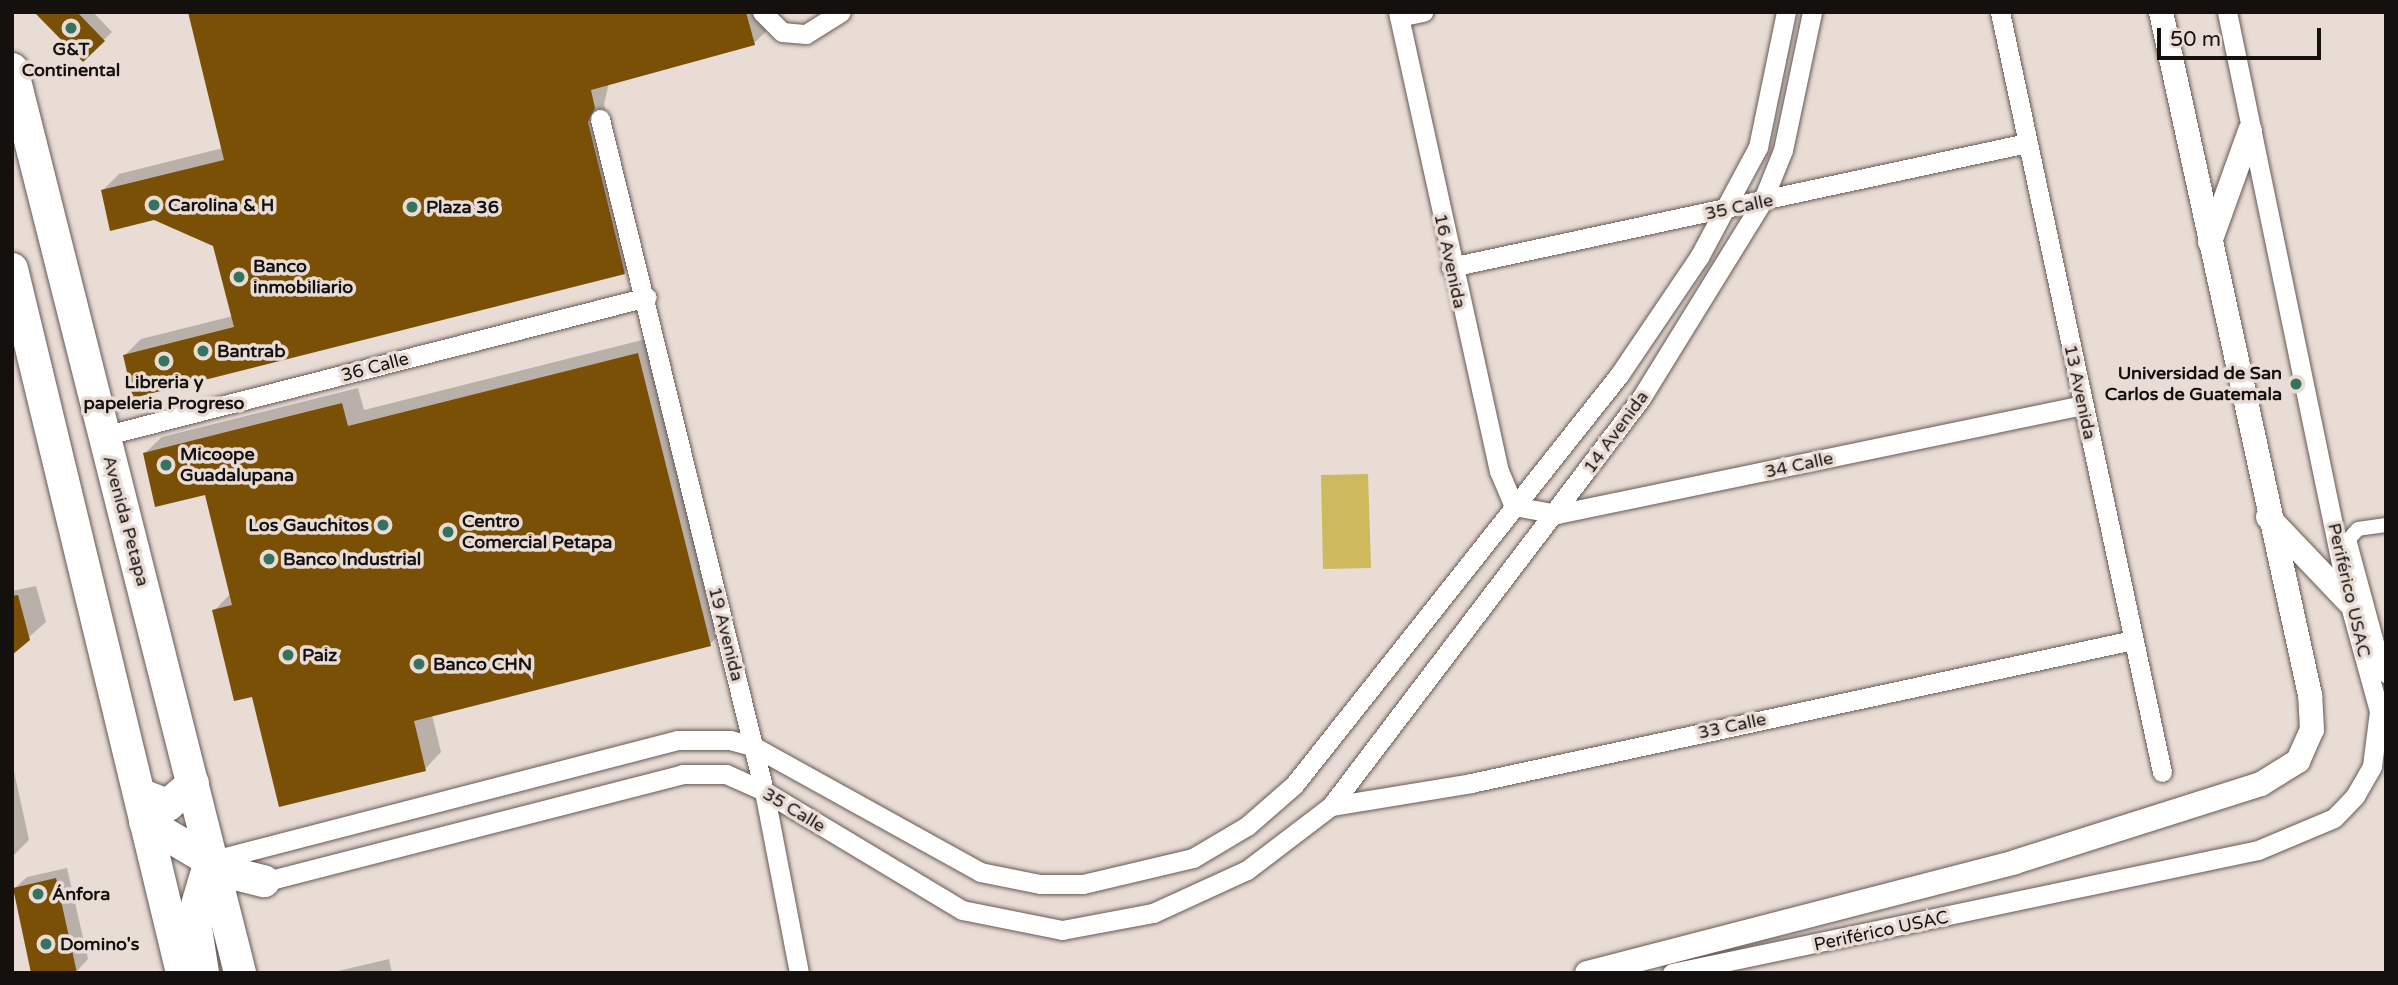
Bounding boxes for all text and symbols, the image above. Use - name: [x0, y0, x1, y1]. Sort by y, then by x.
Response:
- scale bar: [2160, 14, 2324, 58]
- marker: G&T Continental: [63, 20, 79, 36]
- text: 50 m: [2170, 27, 2221, 52]
- place label: G&T Continental: [22, 39, 120, 82]
- street label: 35 Calle: [1703, 189, 1775, 225]
- place label: Carolina & H: [168, 194, 274, 216]
- place label: Plaza 36: [426, 196, 499, 218]
- marker: Carolina & H: [146, 197, 162, 213]
- marker: Plaza 36: [404, 199, 420, 215]
- street label: 16 Avenida: [1429, 212, 1471, 310]
- place label: Banco inmobiliario: [253, 256, 353, 298]
- marker: Banco inmobiliario: [231, 269, 247, 285]
- place label: Bantrab: [217, 340, 286, 362]
- marker: Bantrab: [195, 343, 211, 359]
- street label: 13 Avenida: [2059, 343, 2101, 441]
- street label: 36 Calle: [339, 348, 411, 386]
- marker: Libreria y papeleria Progreso: [156, 353, 172, 369]
- place label: Universidad de San Carlos de Guatemala: [2105, 363, 2282, 406]
- place label: Libreria y papeleria Progreso: [83, 372, 245, 414]
- marker: Universidad de San Carlos de Guatemala: [2288, 376, 2304, 392]
- street label: 14 Avenida: [1579, 387, 1653, 477]
- place label: Micoope Guadalupana: [180, 444, 294, 486]
- street label: 34 Calle: [1763, 447, 1835, 483]
- street label: Avenida Petapa: [98, 453, 154, 589]
- marker: Micoope Guadalupana: [158, 457, 174, 473]
- place label: Centro Comercial Petapa: [462, 511, 612, 554]
- place label: Los Gauchitos: [248, 514, 369, 536]
- marker: Los Gauchitos: [375, 517, 391, 533]
- street label: Periférico USAC: [2323, 521, 2375, 659]
- marker: Centro Comercial Petapa: [440, 524, 456, 540]
- place label: Banco Industrial: [283, 548, 421, 570]
- marker: Banco Industrial: [261, 551, 277, 567]
- street label: 19 Avenida: [704, 585, 748, 683]
- place label: Paiz: [302, 644, 337, 666]
- marker: Paiz: [280, 647, 296, 663]
- place label: Banco CHN: [433, 653, 532, 675]
- marker: Banco CHN: [411, 656, 427, 672]
- street label: 33 Calle: [1696, 708, 1768, 744]
- street label: 35 Calle: [759, 783, 829, 837]
- place label: Ánfora: [52, 883, 110, 905]
- marker: Ánfora: [30, 886, 46, 902]
- street label: Periférico USAC: [1812, 906, 1950, 956]
- place label: Domino's: [60, 933, 139, 955]
- marker: Domino's: [38, 936, 54, 952]

